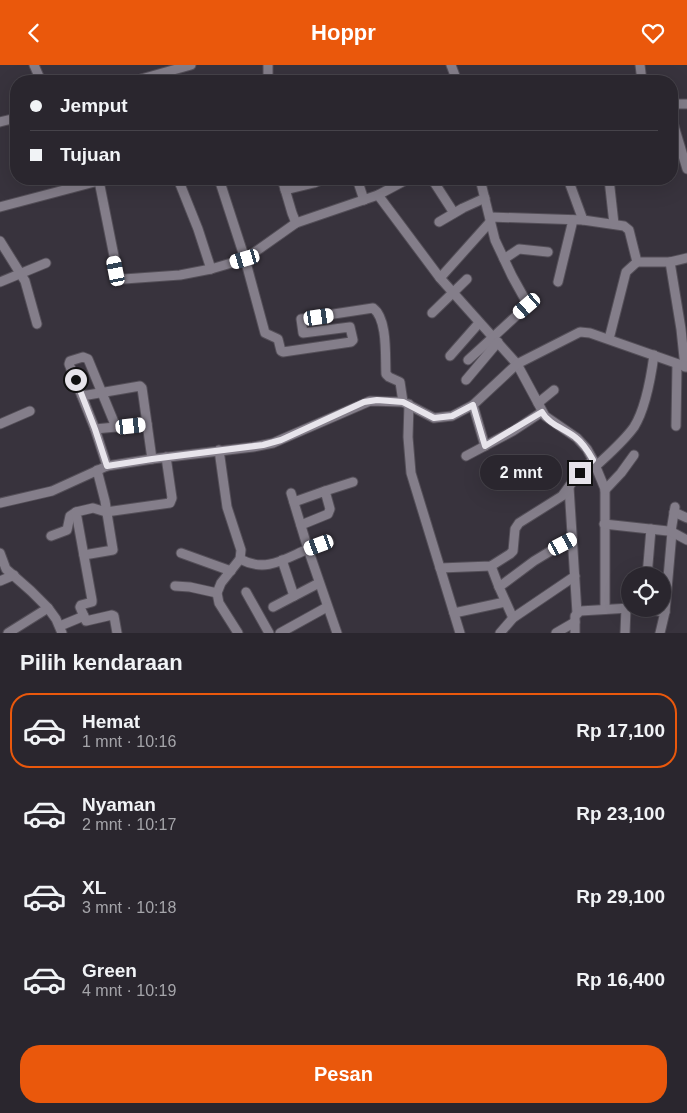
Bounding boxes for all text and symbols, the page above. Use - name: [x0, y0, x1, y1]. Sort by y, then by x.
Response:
- icon: back: [20, 19, 48, 47]
- icon: heart: [639, 19, 667, 47]
- text: Hoppr: [311, 20, 376, 45]
- text: Jemput: [60, 95, 128, 116]
- text: Tujuan: [60, 144, 121, 165]
- car: [228, 248, 261, 270]
- car: [105, 255, 126, 287]
- car: [510, 290, 543, 322]
- car: [303, 307, 334, 327]
- route start: [65, 369, 87, 391]
- car: [115, 417, 146, 435]
- callout: 2 mnt: [480, 455, 562, 491]
- route end: [569, 462, 591, 484]
- text: 2 mnt: [500, 464, 542, 481]
- car: [546, 530, 579, 558]
- car: [302, 533, 335, 557]
- map controls: [621, 567, 671, 617]
- button: locate: [621, 567, 671, 617]
- text: Pilih kendaraan: [20, 650, 183, 675]
- icon: car: [22, 708, 67, 753]
- text: Hemat: [82, 711, 140, 732]
- text: Rp 17,100: [576, 720, 665, 741]
- text: 1 mnt · 10:16: [82, 733, 176, 750]
- icon: car: [22, 791, 67, 836]
- text: Nyaman: [82, 794, 156, 815]
- text: Rp 23,100: [576, 803, 665, 824]
- text: 2 mnt · 10:17: [82, 816, 176, 833]
- icon: car: [22, 874, 67, 919]
- text: XL: [82, 877, 106, 898]
- text: Rp 29,100: [576, 886, 665, 907]
- text: 3 mnt · 10:18: [82, 899, 176, 916]
- icon: car: [22, 957, 67, 1002]
- text: Green: [82, 960, 137, 981]
- text: Rp 16,400: [576, 969, 665, 990]
- text: 4 mnt · 10:19: [82, 982, 176, 999]
- button: Pesan: [20, 1045, 667, 1103]

